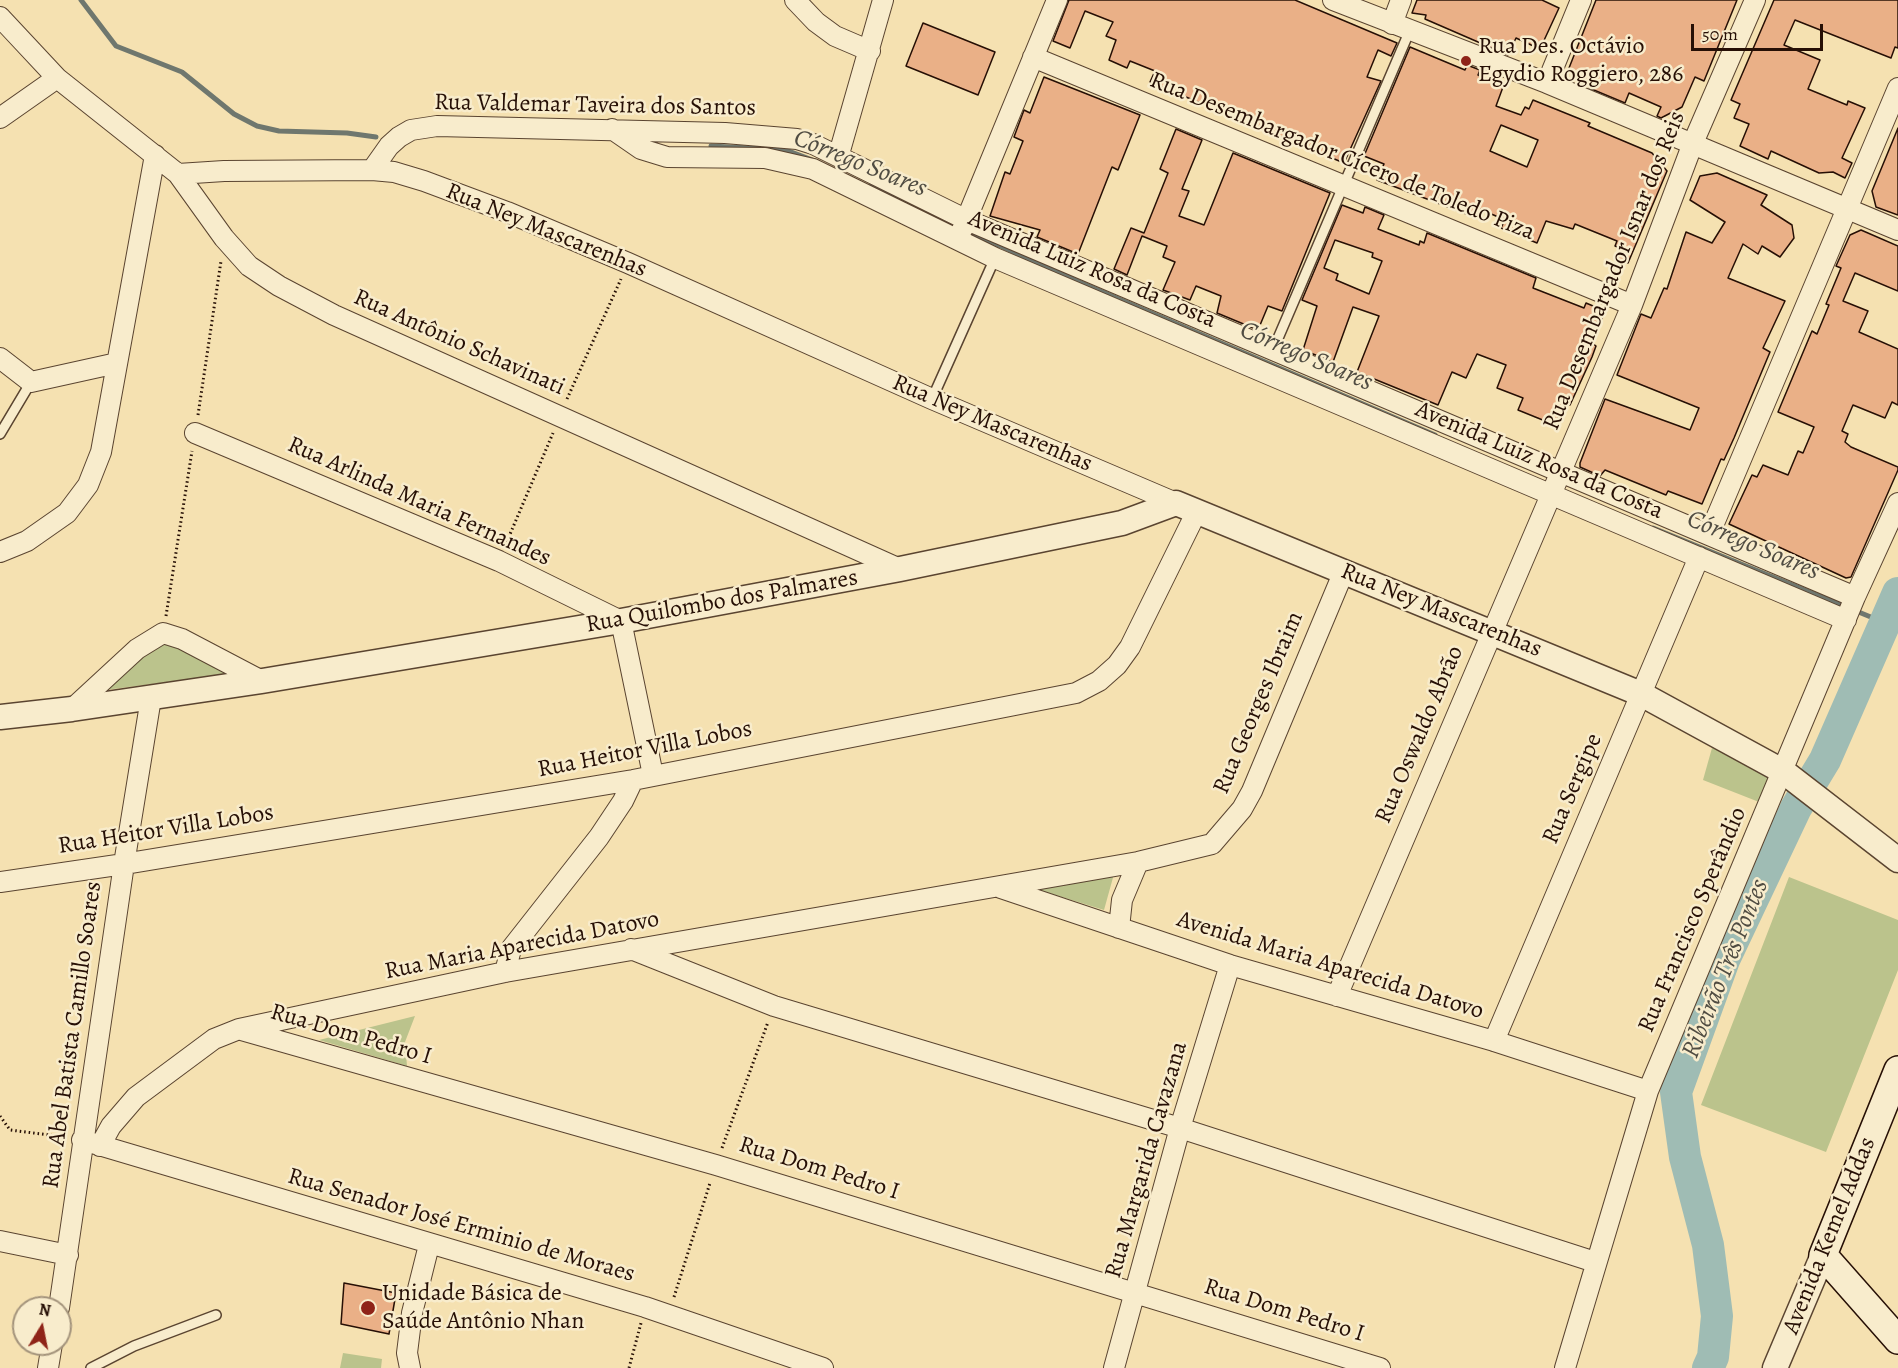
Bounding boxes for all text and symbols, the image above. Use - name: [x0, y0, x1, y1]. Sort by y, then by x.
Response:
- scale bar: [1694, 12, 1826, 50]
- text: 50 m: [1702, 22, 1738, 46]
- place label: Rua Des. Octávio Egydio Roggiero, 286: [1478, 33, 1683, 89]
- marker: Rua Des. Octávio Egydio Roggiero, 286: [1459, 54, 1473, 68]
- street label: Rua Desembargador Cícero de Toledo Piza: [1145, 66, 1539, 248]
- street label: Rua Valdemar Taveira dos Santos: [434, 89, 756, 123]
- street label: Rua Desembargador Isnar dos Reis: [1538, 107, 1692, 435]
- water label: Córrego Soares: [789, 123, 931, 205]
- street label: Rua Ney Mascarenhas: [441, 177, 651, 285]
- street label: Avenida Luiz Rosa da Costa: [964, 205, 1220, 335]
- street label: Rua Antônio Schavinati: [349, 283, 569, 403]
- water label: Córrego Soares: [1235, 315, 1377, 399]
- street label: Rua Ney Mascarenhas: [888, 369, 1096, 479]
- street label: Avenida Luiz Rosa da Costa: [1411, 396, 1667, 526]
- street label: Rua Arlinda Maria Fernandes: [283, 431, 555, 573]
- water label: Córrego Soares: [1682, 504, 1824, 588]
- street label: Rua Ney Mascarenhas: [1336, 557, 1546, 665]
- street label: Rua Quilombo dos Palmares: [584, 564, 860, 640]
- street label: Rua Georges Ibraim: [1208, 608, 1310, 798]
- street label: Rua Oswaldo Abrão: [1370, 642, 1470, 828]
- street label: Rua Heitor Villa Lobos: [535, 715, 755, 785]
- street label: Rua Sergipe: [1537, 729, 1609, 849]
- street label: Rua Heitor Villa Lobos: [56, 799, 276, 861]
- street label: Rua Francisco Sperândio: [1632, 803, 1754, 1037]
- water label: Ribeirão Três Pontes: [1676, 875, 1776, 1063]
- street label: Rua Abel Batista Camillo Soares: [37, 880, 109, 1190]
- street label: Rua Maria Aparecida Datovo: [382, 905, 662, 987]
- street label: Avenida Maria Aparecida Datovo: [1173, 906, 1487, 1026]
- street label: Rua Dom Pedro I: [267, 998, 435, 1072]
- street label: Rua Margarida Cavazana: [1099, 1038, 1195, 1282]
- street label: Rua Dom Pedro I: [735, 1131, 903, 1207]
- street label: Avenida Kemel Addas: [1777, 1133, 1883, 1339]
- street label: Rua Senador José Erminio de Moraes: [284, 1163, 638, 1289]
- street label: Rua Dom Pedro I: [1200, 1273, 1368, 1349]
- place label: Unidade Básica de Saúde Antônio Nhan: [382, 1280, 584, 1336]
- north arrow: [12, 1296, 72, 1356]
- text: N: [37, 1298, 52, 1322]
- marker: Unidade Básica de Saúde Antônio Nhan: [359, 1299, 377, 1317]

